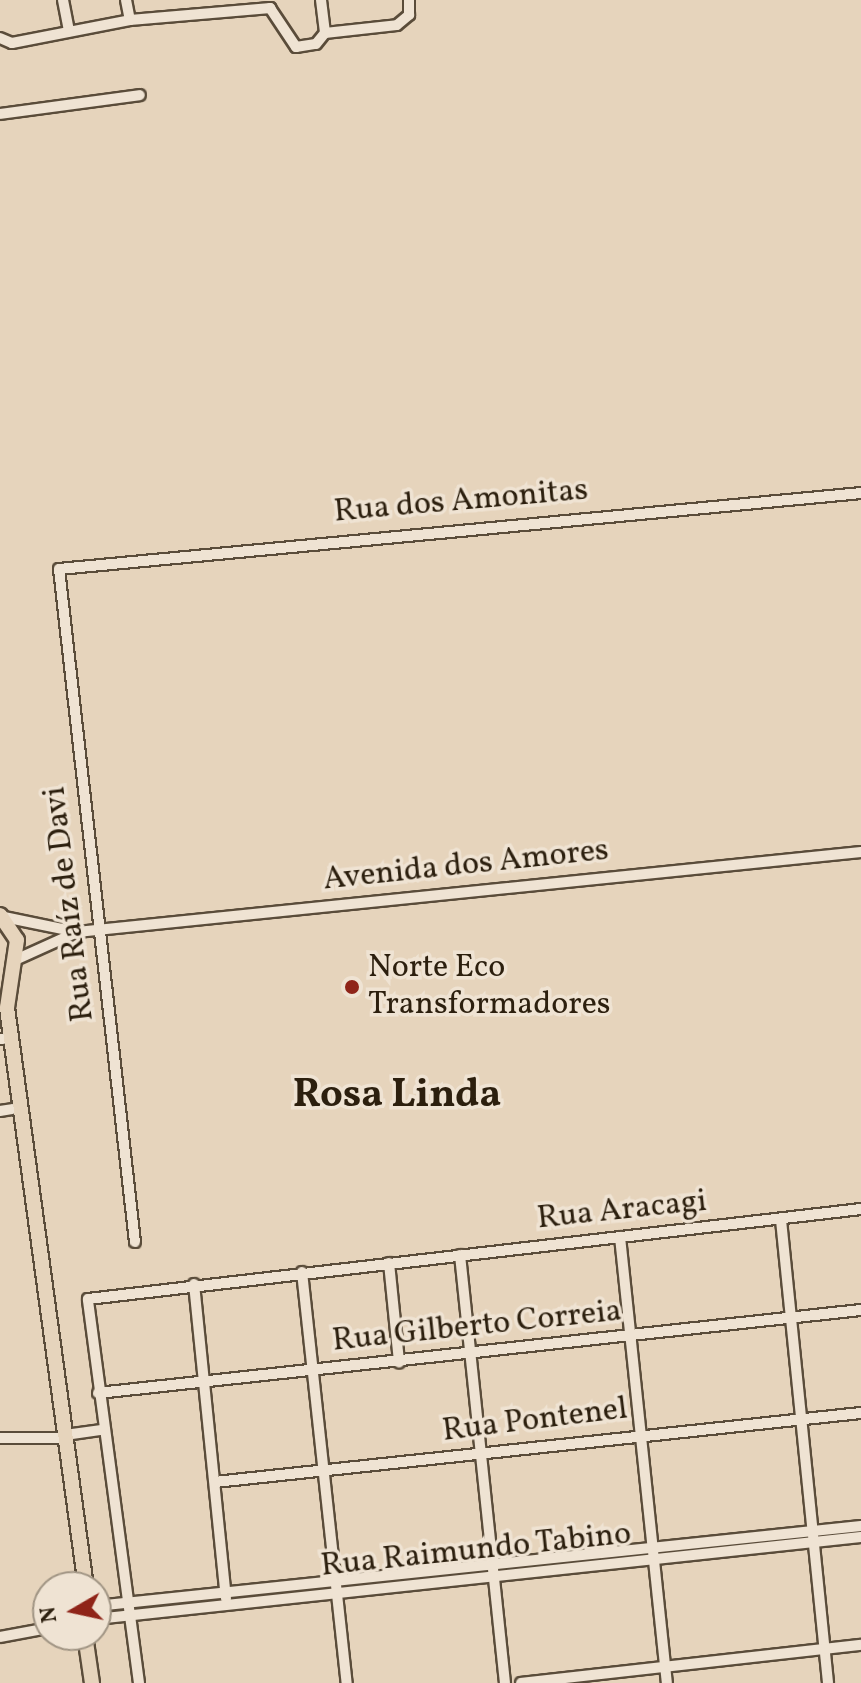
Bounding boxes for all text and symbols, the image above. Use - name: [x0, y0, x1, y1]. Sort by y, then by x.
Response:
- street label: Rua dos Amonitas: [332, 472, 590, 532]
- street label: Rua Raíz de Davi: [37, 784, 103, 1024]
- street label: Avenida dos Amores: [321, 832, 611, 900]
- place label: Norte Eco Transformadores: [368, 950, 611, 1025]
- marker: Norte Eco Transformadores: [343, 978, 361, 996]
- district label: Rosa Linda: [293, 1072, 501, 1120]
- street label: Rua Aracagi: [535, 1183, 709, 1239]
- street label: Rua Gilberto Correia: [330, 1293, 624, 1361]
- street label: Rua Pontenel: [440, 1391, 630, 1451]
- street label: Rua Raimundo Tabino: [319, 1516, 633, 1586]
- north arrow: [32, 1571, 112, 1651]
- text: N: [33, 1604, 66, 1625]

